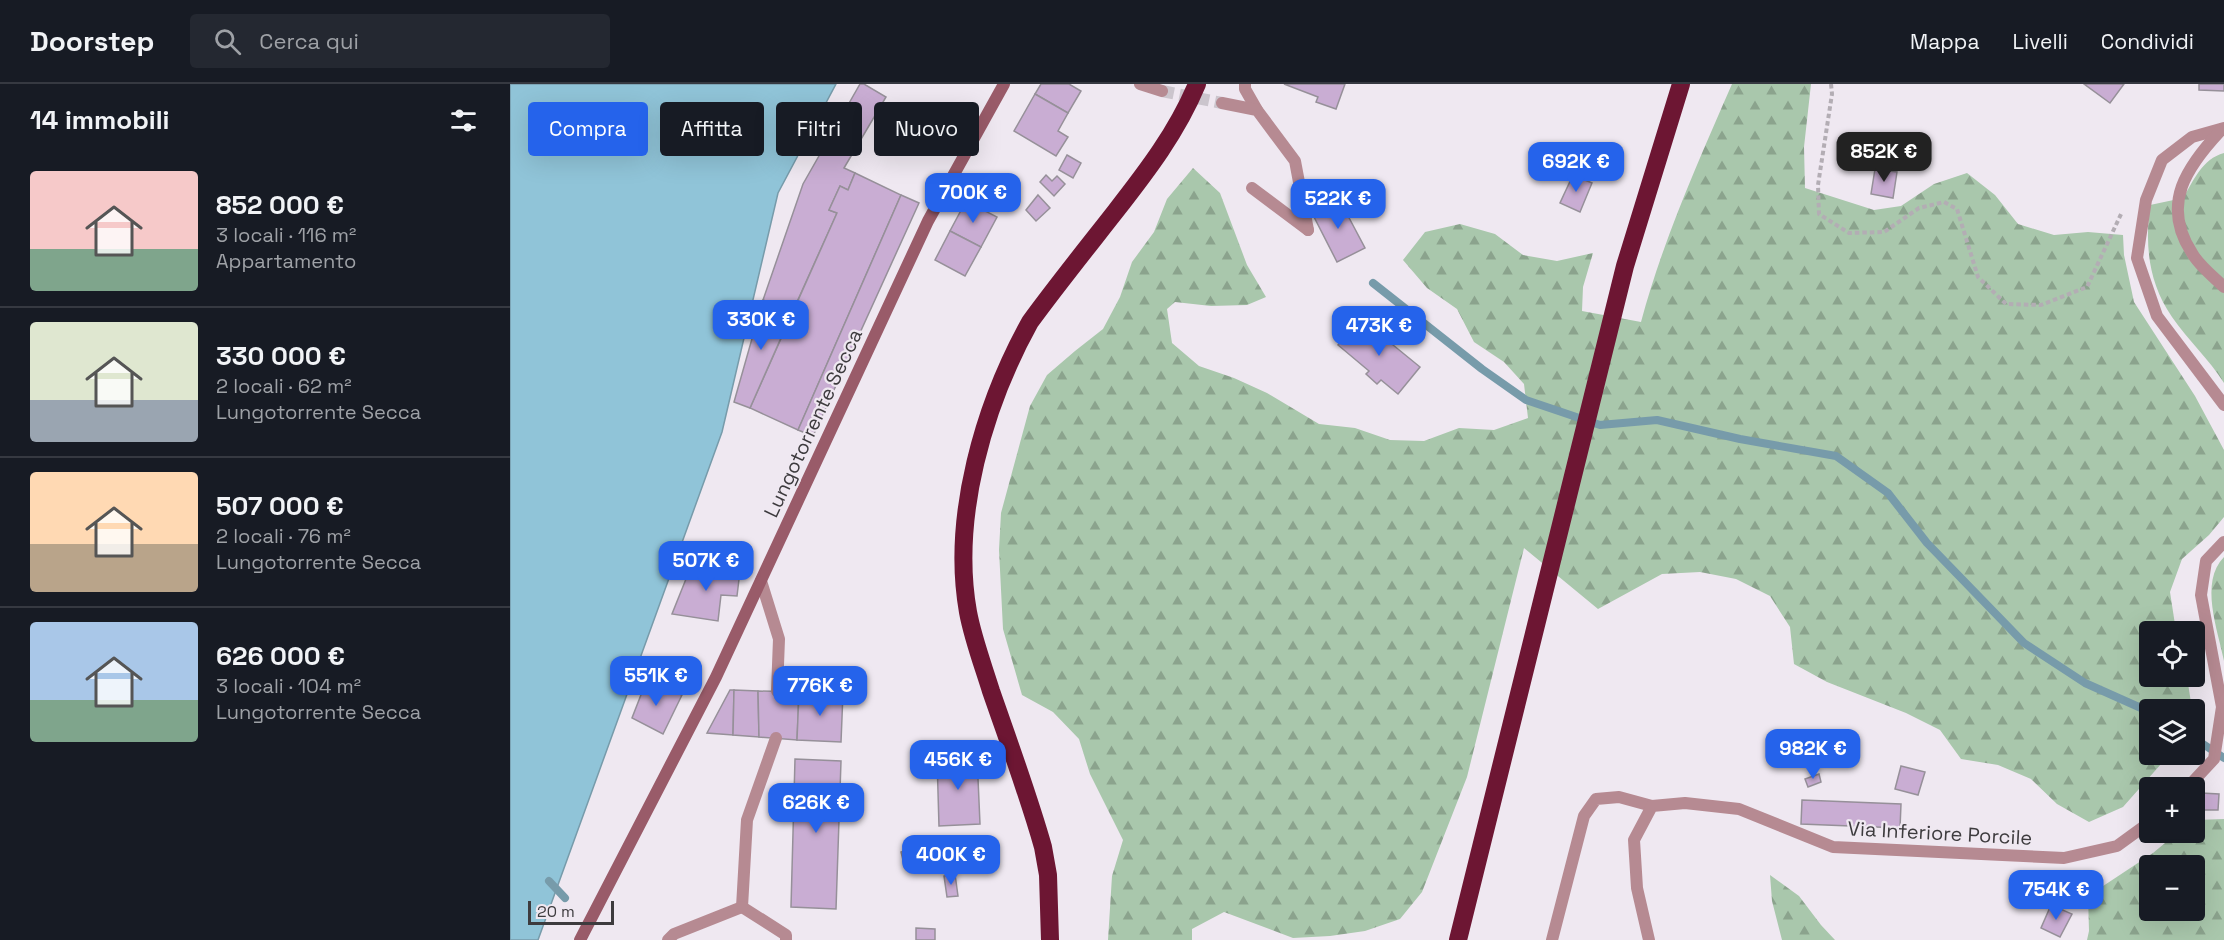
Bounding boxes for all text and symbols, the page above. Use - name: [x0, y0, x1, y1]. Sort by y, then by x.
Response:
- search box: [190, 14, 610, 68]
- text: Doorstep: [30, 23, 154, 59]
- icon: search: [211, 25, 244, 58]
- text: Cerca qui: [259, 27, 359, 55]
- text: Mappa: [1910, 28, 1979, 55]
- text: Livelli: [2012, 28, 2068, 55]
- text: Condividi: [2101, 28, 2194, 55]
- chip: Compra: [528, 102, 648, 156]
- chip: Affitta: [660, 102, 764, 156]
- chip: Filtri: [776, 102, 862, 156]
- chip: Nuovo: [874, 102, 979, 156]
- text: 14 immobili: [30, 103, 169, 137]
- icon: filters: [447, 104, 480, 137]
- pin: 852K €: [1835, 132, 1933, 183]
- text: 852K €: [1851, 138, 1917, 164]
- pin: 692K €: [1527, 142, 1625, 193]
- text: 692K €: [1542, 148, 1610, 174]
- pin: 700K €: [924, 173, 1022, 224]
- text: 700K €: [939, 179, 1007, 205]
- pin: 522K €: [1289, 179, 1387, 230]
- text: 522K €: [1305, 185, 1371, 211]
- text: 852 000 €: [216, 188, 344, 222]
- icon: home: [78, 195, 150, 267]
- text: 3 locali · 116 m²: [216, 222, 356, 248]
- text: Appartamento: [216, 248, 356, 274]
- pin: 330K €: [712, 300, 810, 351]
- text: 330K €: [727, 306, 795, 332]
- pin: 473K €: [1330, 306, 1428, 357]
- text: 473K €: [1346, 312, 1412, 338]
- street label: Lungotorrente Secca: [758, 325, 868, 521]
- text: 330 000 €: [216, 339, 346, 373]
- icon: home: [78, 346, 150, 418]
- text: 2 locali · 62 m²: [216, 373, 352, 399]
- text: Lungotorrente Secca: [216, 399, 421, 425]
- text: 507 000 €: [216, 489, 344, 523]
- icon: home: [78, 496, 150, 568]
- text: 2 locali · 76 m²: [216, 523, 351, 549]
- pin: 507K €: [657, 541, 755, 592]
- text: 507K €: [673, 547, 739, 573]
- text: Lungotorrente Secca: [216, 549, 421, 575]
- map controls: [2139, 621, 2205, 921]
- button: locate: [2139, 621, 2205, 687]
- text: 626 000 €: [216, 639, 345, 673]
- icon: home: [78, 646, 150, 718]
- pin: 551K €: [607, 656, 705, 707]
- text: 551K €: [624, 662, 688, 688]
- pin: 776K €: [771, 666, 869, 717]
- text: 776K €: [787, 672, 853, 698]
- text: 3 locali · 104 m²: [216, 673, 361, 699]
- text: Lungotorrente Secca: [216, 699, 421, 725]
- button: layers: [2139, 699, 2205, 765]
- pin: 982K €: [1764, 729, 1862, 780]
- text: 982K €: [1779, 735, 1847, 761]
- pin: 456K €: [909, 740, 1007, 791]
- text: 456K €: [924, 746, 992, 772]
- button: +: [2139, 777, 2205, 843]
- pin: 626K €: [767, 783, 865, 834]
- text: 626K €: [782, 789, 850, 815]
- street label: Via Inferiore Porcile: [1847, 815, 2033, 851]
- pin: 400K €: [902, 835, 1000, 886]
- text: 400K €: [916, 841, 986, 867]
- button: −: [2139, 855, 2205, 921]
- pin: 754K €: [2007, 870, 2105, 921]
- text: 754K €: [2023, 876, 2089, 902]
- scale bar: [528, 898, 614, 926]
- text: 20 m: [537, 901, 575, 922]

